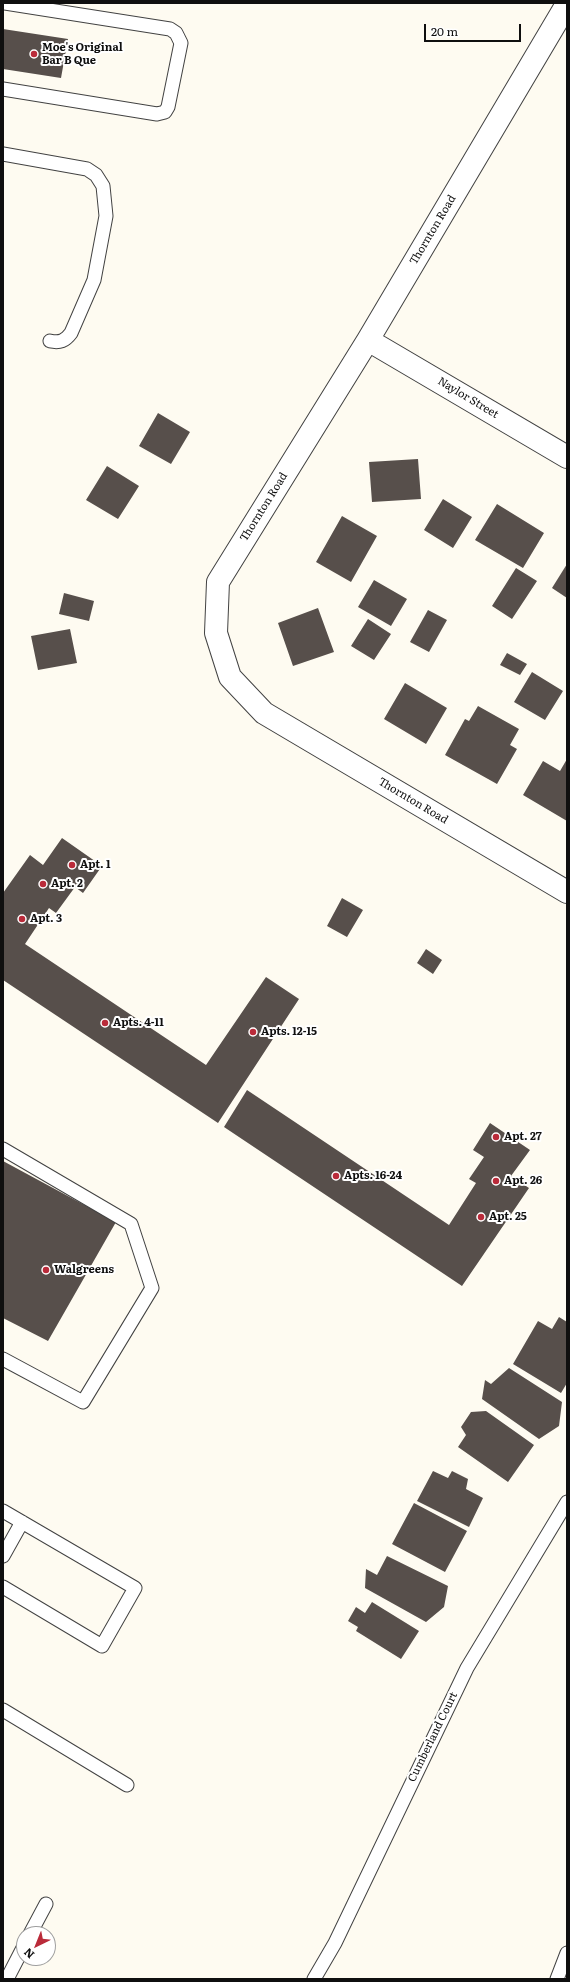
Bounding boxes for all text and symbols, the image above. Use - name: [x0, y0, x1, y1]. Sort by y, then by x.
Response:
- scale bar: [426, 16, 523, 42]
- text: 20 m: [431, 22, 458, 40]
- place label: Moe's Original Bar B Que: [42, 41, 123, 67]
- marker: Moe's Original Bar B Que: [29, 49, 39, 59]
- street label: Thornton Road: [407, 193, 459, 267]
- street label: Naylor Street: [435, 375, 501, 421]
- street label: Thornton Road: [237, 470, 291, 544]
- street label: Thornton Road: [376, 775, 450, 827]
- place label: Apt. 1: [80, 858, 110, 872]
- marker: Apt. 1: [67, 860, 77, 870]
- place label: Apt. 2: [51, 877, 83, 891]
- marker: Apt. 2: [38, 879, 48, 889]
- place label: Apt. 3: [30, 912, 62, 926]
- marker: Apt. 3: [17, 914, 27, 924]
- place label: Apts. 4-11: [113, 1016, 164, 1030]
- marker: Apts. 4-11: [100, 1018, 110, 1028]
- place label: Apts. 12-15: [261, 1025, 317, 1039]
- marker: Apts. 12-15: [248, 1027, 258, 1037]
- place label: Apt. 27: [504, 1130, 542, 1144]
- marker: Apt. 27: [491, 1132, 501, 1142]
- place label: Apts. 16-24: [344, 1169, 402, 1183]
- marker: Apts. 16-24: [331, 1171, 341, 1181]
- place label: Apt. 26: [504, 1174, 542, 1188]
- marker: Apt. 26: [491, 1176, 501, 1186]
- place label: Apt. 25: [489, 1210, 527, 1224]
- marker: Apt. 25: [476, 1212, 486, 1222]
- place label: Walgreens: [54, 1263, 114, 1277]
- marker: Walgreens: [41, 1265, 51, 1275]
- street label: Cumberland Court: [405, 1690, 461, 1784]
- north arrow: [16, 1926, 56, 1966]
- text: N: [20, 1945, 37, 1963]

